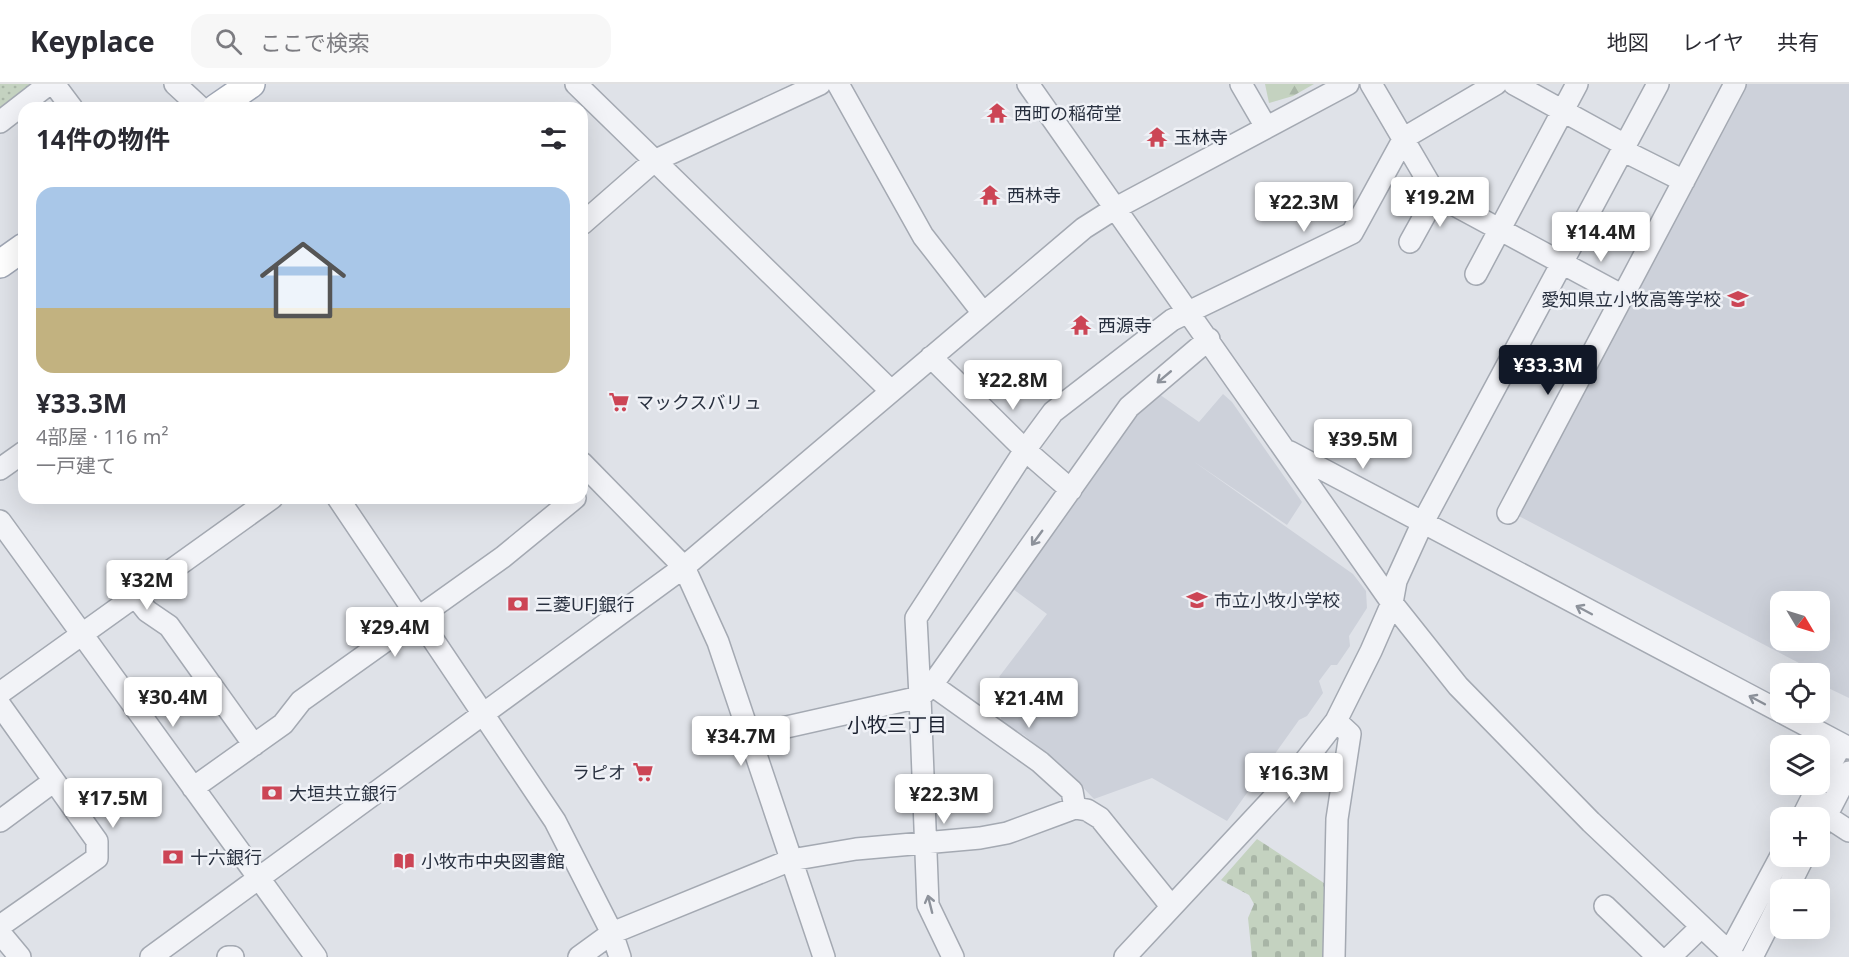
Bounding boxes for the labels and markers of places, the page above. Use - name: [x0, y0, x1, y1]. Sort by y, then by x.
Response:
- temple icon: 西町の稲荷堂: [985, 101, 1009, 125]
- place label: 西町の稲荷堂: [1014, 101, 1122, 125]
- temple icon: 玉林寺: [1145, 125, 1169, 149]
- place label: 玉林寺: [1174, 125, 1228, 149]
- pin: ¥19.2M: [1391, 177, 1489, 228]
- pin: ¥22.3M: [1255, 182, 1353, 233]
- temple icon: 西林寺: [978, 183, 1002, 207]
- place label: 西林寺: [1007, 183, 1061, 207]
- pin: ¥14.4M: [1552, 212, 1650, 263]
- place label: 愛知県立小牧高等学校: [1541, 287, 1721, 311]
- school or university icon: 愛知県立小牧高等学校: [1726, 287, 1750, 311]
- temple icon: 西源寺: [1069, 313, 1093, 337]
- place label: 西源寺: [1098, 313, 1152, 337]
- pin: ¥33.3M: [1499, 345, 1597, 396]
- pin: ¥22.8M: [964, 360, 1062, 411]
- supermarket icon: マックスバリュ: [607, 390, 631, 414]
- place label: マックスバリュ: [636, 390, 761, 414]
- pin: ¥39.5M: [1314, 419, 1412, 470]
- pin: ¥32M: [111, 560, 183, 611]
- school or university icon: 市立小牧小学校: [1185, 588, 1209, 612]
- place label: 市立小牧小学校: [1214, 588, 1340, 612]
- bank icon: 三菱UFJ銀行: [506, 592, 530, 616]
- place label: 三菱UFJ銀行: [535, 592, 634, 616]
- pin: ¥29.4M: [346, 607, 444, 658]
- pin: ¥30.4M: [124, 677, 222, 728]
- pin: ¥21.4M: [980, 678, 1078, 729]
- pin: ¥34.7M: [692, 716, 790, 767]
- pin: ¥16.3M: [1245, 753, 1343, 804]
- place label: ラピオ: [572, 760, 626, 784]
- supermarket icon: ラピオ: [631, 760, 655, 784]
- pin: ¥22.3M: [895, 774, 993, 825]
- pin: ¥17.5M: [64, 778, 162, 829]
- bank icon: 大垣共立銀行: [260, 781, 284, 805]
- place label: 大垣共立銀行: [289, 781, 397, 805]
- bank icon: 十六銀行: [161, 845, 185, 869]
- place label: 十六銀行: [190, 845, 262, 869]
- library icon: 小牧市中央図書館: [392, 849, 416, 873]
- place label: 小牧市中央図書館: [421, 849, 565, 873]

